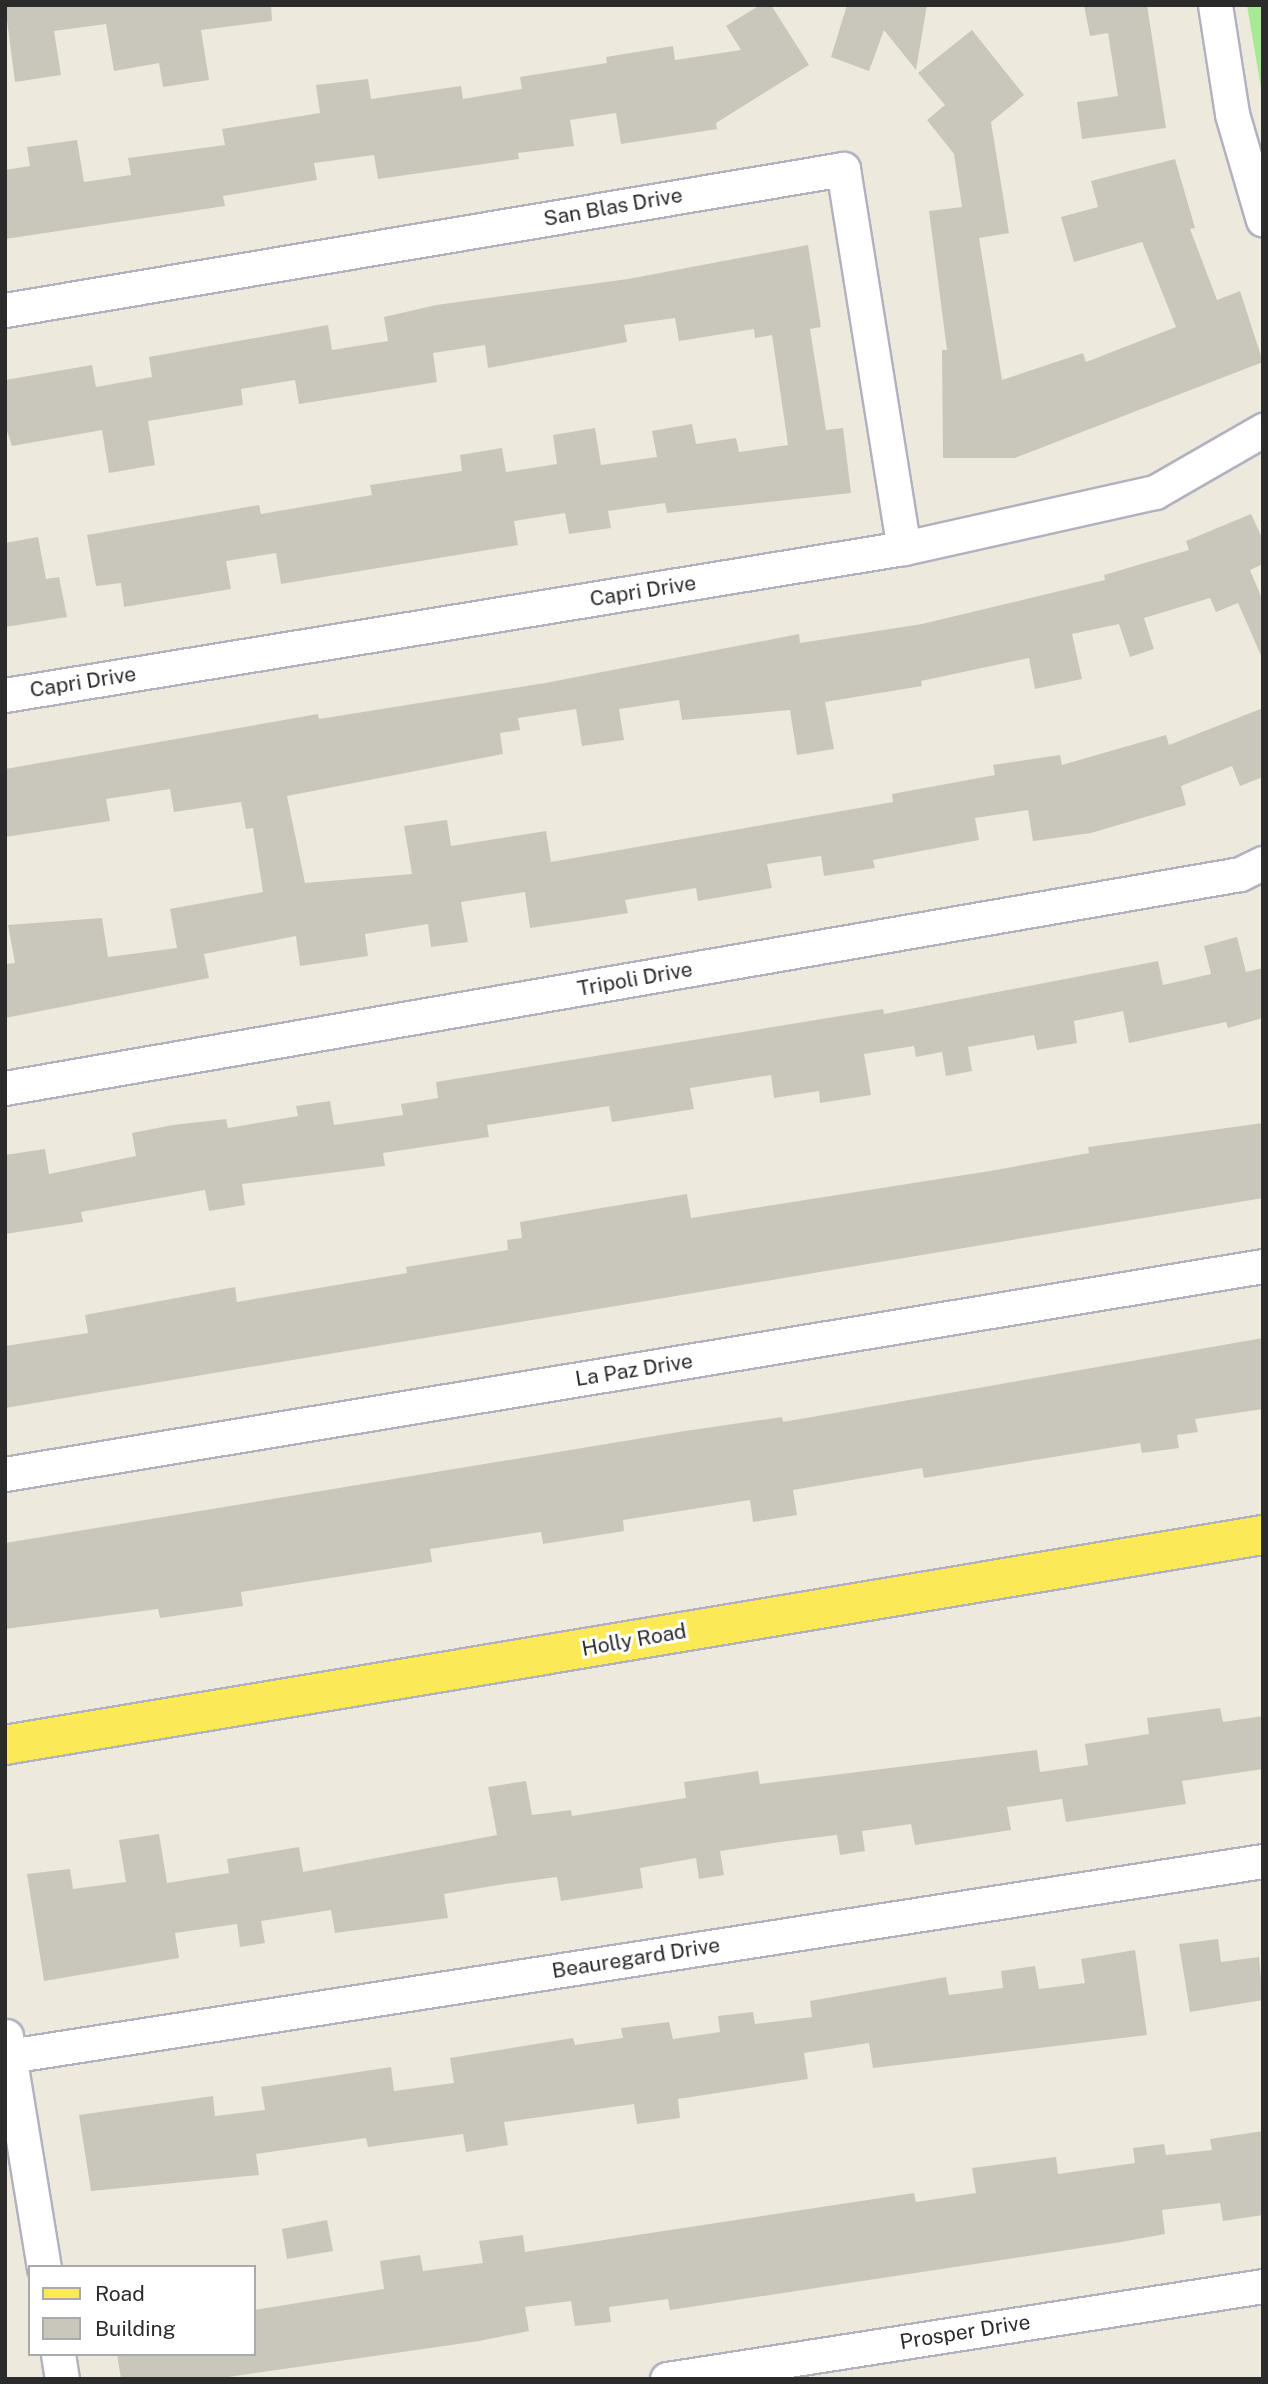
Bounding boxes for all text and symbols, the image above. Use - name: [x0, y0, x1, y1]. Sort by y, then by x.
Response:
- street label: San Blas Drive: [542, 182, 684, 232]
- street label: Capri Drive: [588, 570, 698, 612]
- street label: Capri Drive: [28, 661, 138, 703]
- street label: Tripoli Drive: [575, 956, 695, 1002]
- street label: La Paz Drive: [573, 1348, 695, 1392]
- street label: Holly Road: [580, 1618, 688, 1662]
- street label: Beauregard Drive: [550, 1932, 722, 1984]
- legend: [28, 2265, 256, 2356]
- text: Road: [95, 2281, 145, 2306]
- street label: Prosper Drive: [898, 2309, 1032, 2355]
- text: Building: [95, 2316, 176, 2341]

